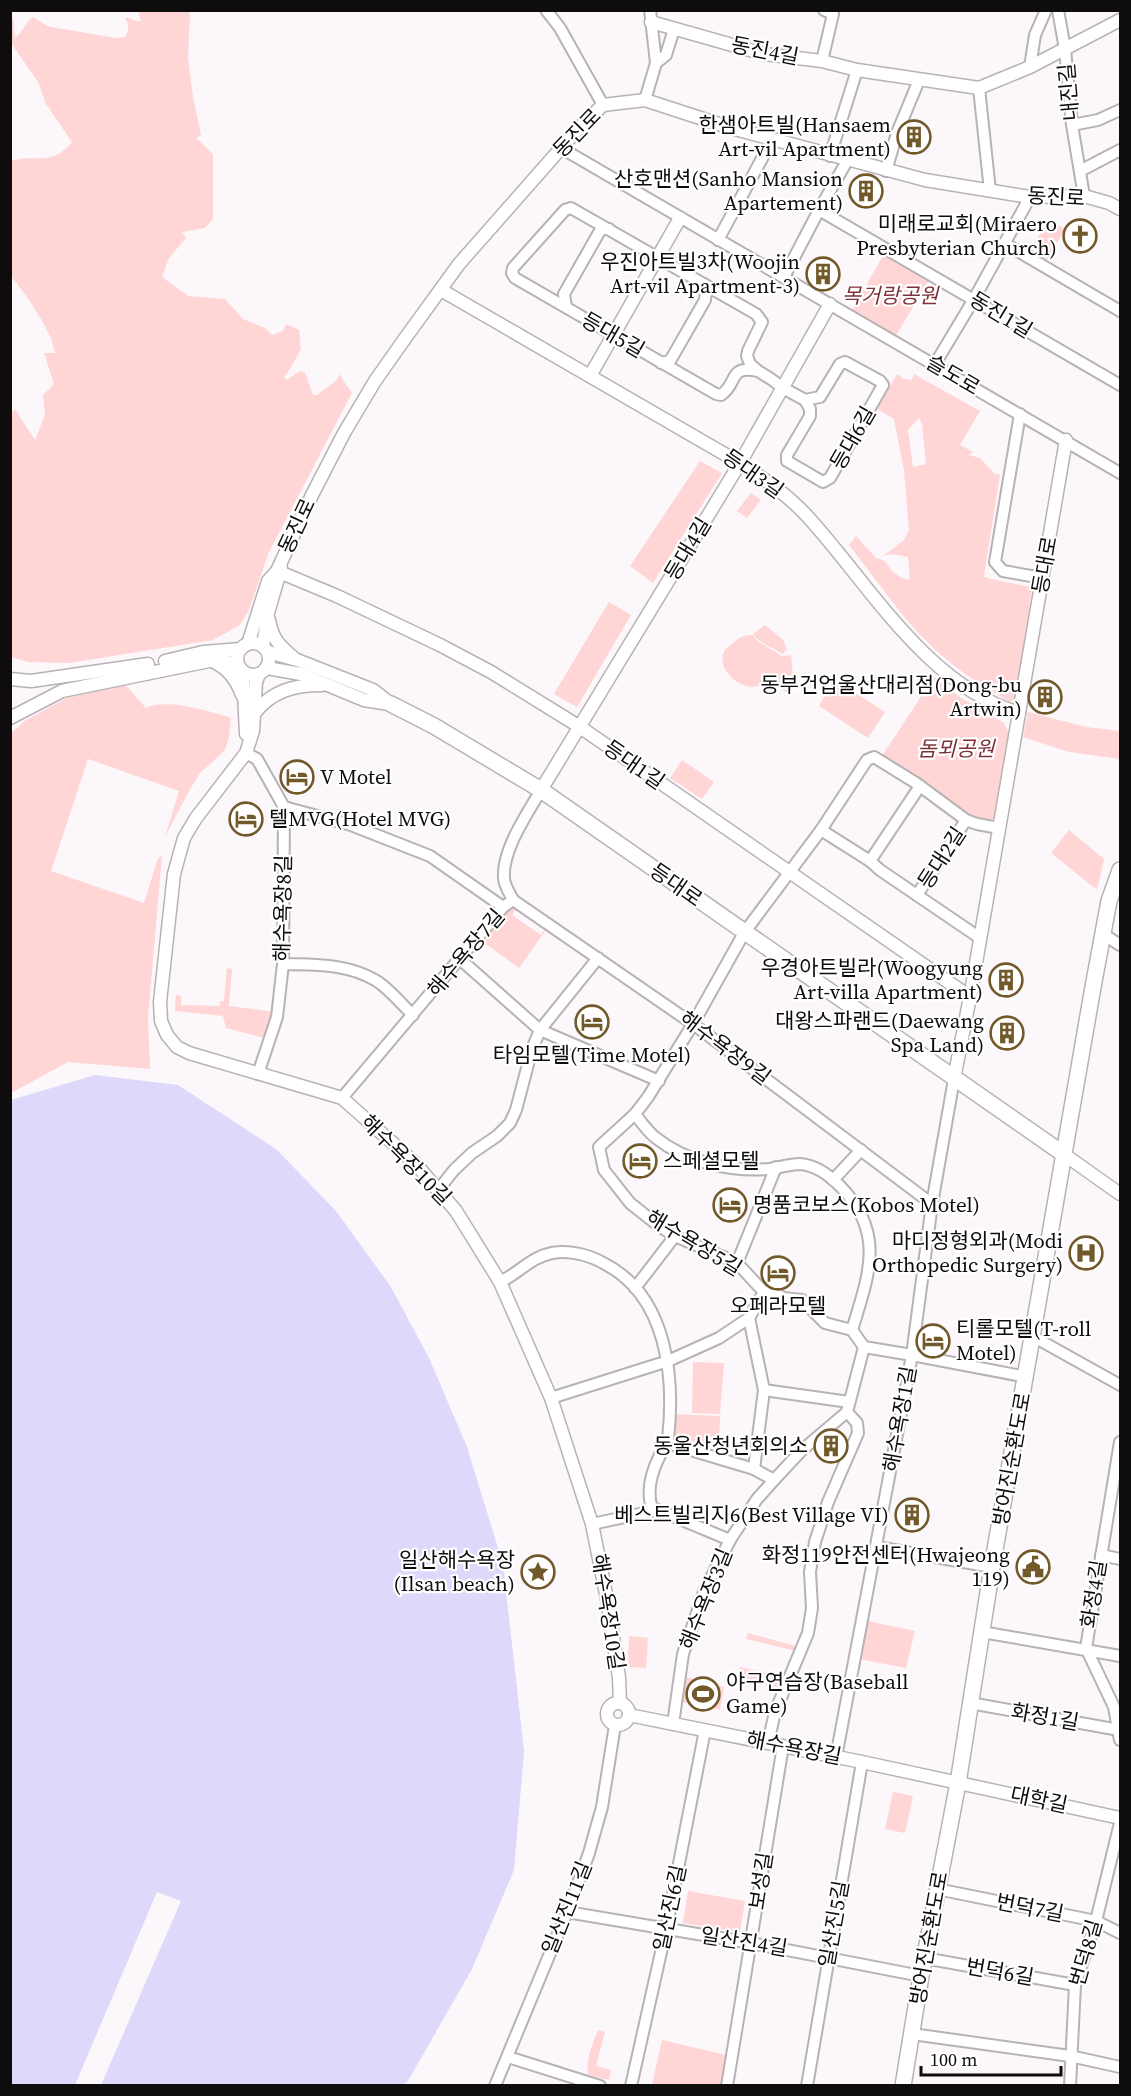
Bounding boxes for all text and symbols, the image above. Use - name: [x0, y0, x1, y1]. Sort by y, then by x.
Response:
- street label: 동진4길: [729, 30, 801, 71]
- street label: 내진길: [1052, 62, 1085, 122]
- street label: 동진로: [546, 102, 607, 164]
- place label: 한샘아트빌(Hansaem Art-vil Apartment): [698, 110, 891, 163]
- building icon: 한샘아트빌(Hansaem Art-vil Apartment): [896, 119, 932, 155]
- place label: 산호맨션(Sanho Mansion Apartement): [614, 164, 843, 217]
- building icon: 산호맨션(Sanho Mansion Apartement): [848, 173, 884, 209]
- street label: 동진로: [1026, 181, 1086, 212]
- place label: 미래로교회(Miraero Presbyterian Church): [856, 209, 1057, 262]
- church icon: 미래로교회(Miraero Presbyterian Church): [1062, 218, 1098, 254]
- place label: 우진아트빌3차(Woojin Art-vil Apartment-3): [600, 247, 800, 300]
- building icon: 우진아트빌3차(Woojin Art-vil Apartment-3): [805, 256, 841, 292]
- park label: 목거랑공원: [842, 281, 940, 310]
- street label: 동진1길: [964, 285, 1038, 345]
- street label: 등대5길: [576, 305, 650, 364]
- street label: 슬도로: [921, 348, 986, 402]
- street label: 등대6길: [823, 401, 882, 475]
- street label: 등대3길: [717, 442, 790, 505]
- street label: 동진로: [271, 493, 322, 558]
- street label: 등대4길: [658, 512, 718, 586]
- street label: 등대로: [1025, 534, 1064, 596]
- place label: 동부건업울산대리점(Dong-bu Artwin): [760, 670, 1022, 723]
- building icon: 동부건업울산대리점(Dong-bu Artwin): [1027, 679, 1063, 715]
- street label: 등대1길: [598, 733, 671, 796]
- park label: 돔뫼공원: [917, 734, 996, 763]
- hotel icon: V Motel: [279, 759, 315, 795]
- place label: V Motel: [320, 762, 392, 791]
- hotel icon: 텔MVG(Hotel MVG): [228, 801, 264, 837]
- place label: 텔MVG(Hotel MVG): [269, 804, 451, 833]
- street label: 등대2길: [911, 821, 972, 894]
- street label: 해수욕장8길: [267, 854, 298, 962]
- street label: 등대로: [644, 856, 708, 913]
- street label: 해수욕장7길: [420, 902, 511, 1003]
- place label: 우경아트빌라(Woogyung Art-villa Apartment): [761, 953, 983, 1006]
- building icon: 우경아트빌라(Woogyung Art-villa Apartment): [988, 962, 1024, 998]
- hotel icon: 타임모텔(Time Motel): [574, 1004, 610, 1040]
- street label: 해수욕장9길: [674, 1004, 777, 1091]
- place label: 대왕스파랜드(Daewang Spa Land): [775, 1006, 984, 1059]
- building icon: 대왕스파랜드(Daewang Spa Land): [989, 1015, 1025, 1051]
- place label: 타임모텔(Time Motel): [493, 1040, 691, 1069]
- street label: 해수욕장10길: [355, 1108, 458, 1211]
- hotel icon: 스페셜모텔: [622, 1143, 658, 1179]
- place label: 스페셜모텔: [663, 1146, 760, 1175]
- hotel icon: 명품코보스(Kobos Motel): [712, 1187, 748, 1223]
- place label: 명품코보스(Kobos Motel): [753, 1190, 980, 1219]
- street label: 해수욕장5길: [641, 1203, 748, 1283]
- place label: 마디정형외과(Modi Orthopedic Surgery): [872, 1226, 1063, 1279]
- hospital icon: 마디정형외과(Modi Orthopedic Surgery): [1068, 1235, 1104, 1271]
- hotel icon: 오페라모텔: [760, 1255, 796, 1291]
- place label: 오페라모텔: [730, 1291, 826, 1320]
- place label: 티롤모텔(T-roll Motel): [956, 1314, 1091, 1367]
- hotel icon: 티롤모텔(T-roll Motel): [915, 1323, 951, 1359]
- street label: 해수욕장1길: [876, 1364, 923, 1474]
- street label: 방어진순환도로: [985, 1390, 1038, 1528]
- building icon: 동울산청년회의소: [813, 1428, 849, 1464]
- place label: 동울산청년회의소: [653, 1431, 808, 1460]
- building icon: 베스트빌리지6(Best Village VI): [894, 1497, 930, 1533]
- place label: 베스트빌리지6(Best Village VI): [614, 1500, 889, 1529]
- place label: 화정119안전센터(Hwajeong 119): [762, 1540, 1010, 1593]
- street label: 해수욕장3길: [672, 1544, 739, 1654]
- place label: 일산해수욕장 (Ilsan beach): [393, 1545, 515, 1598]
- public building icon: 화정119안전센터(Hwajeong 119): [1015, 1549, 1051, 1585]
- street label: 해수욕장10길: [585, 1552, 632, 1672]
- place icon: 일산해수욕장 (Ilsan beach): [520, 1554, 556, 1590]
- street label: 화정4길: [1074, 1558, 1113, 1630]
- place label: 야구연습장(Baseball Game): [726, 1667, 909, 1720]
- sports icon: 야구연습장(Baseball Game): [685, 1676, 721, 1712]
- street label: 화정1길: [1009, 1696, 1081, 1737]
- street label: 해수욕장길: [744, 1724, 844, 1771]
- street label: 대학길: [1008, 1779, 1070, 1820]
- street label: 보성길: [742, 1850, 779, 1912]
- street label: 일산진11길: [535, 1857, 598, 1959]
- street label: 일산진6길: [646, 1862, 693, 1954]
- street label: 방어진순환도로: [902, 1869, 955, 2007]
- street label: 일산진5길: [812, 1878, 855, 1970]
- street label: 번덕7길: [994, 1887, 1066, 1928]
- street label: 번덕8길: [1062, 1916, 1109, 1990]
- street label: 일산진4길: [698, 1920, 790, 1963]
- street label: 번덕6길: [964, 1951, 1036, 1992]
- scale bar: [921, 2039, 1060, 2077]
- text: 100 m: [930, 2047, 977, 2072]

